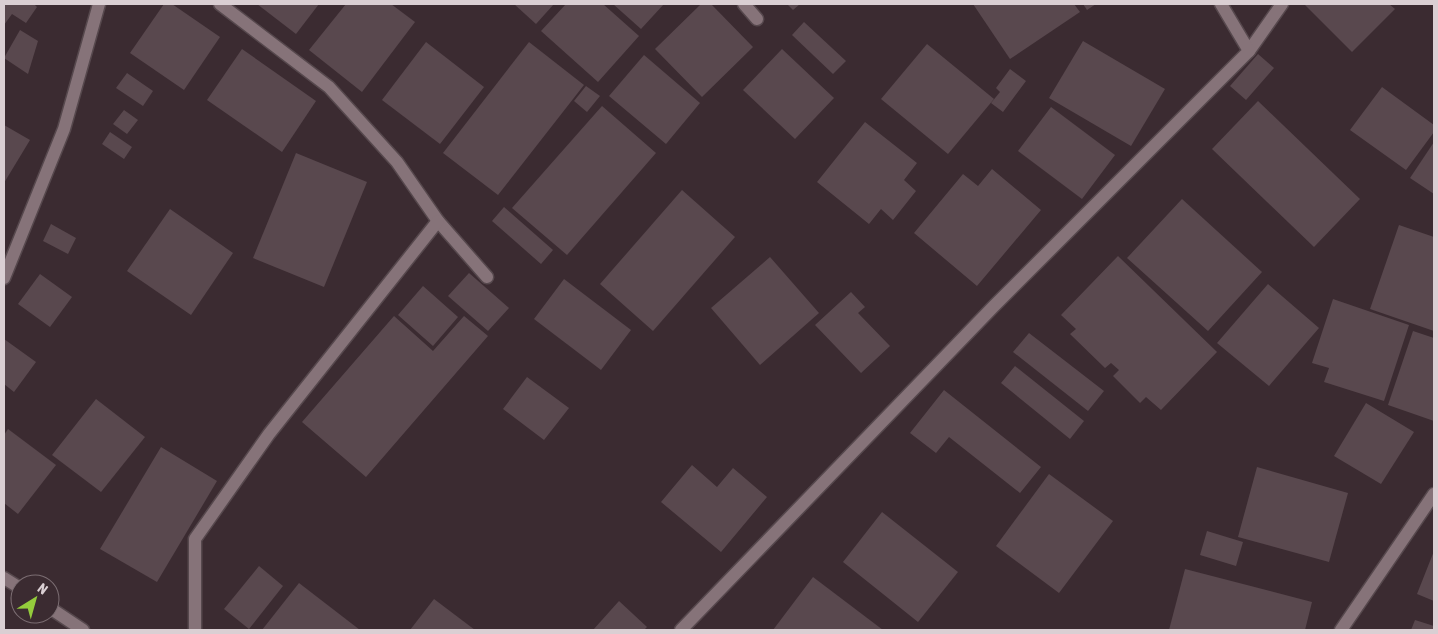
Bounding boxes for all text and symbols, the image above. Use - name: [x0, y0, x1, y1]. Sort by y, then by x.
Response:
- north arrow: [10, 574, 60, 624]
- text: N: [35, 580, 51, 597]

